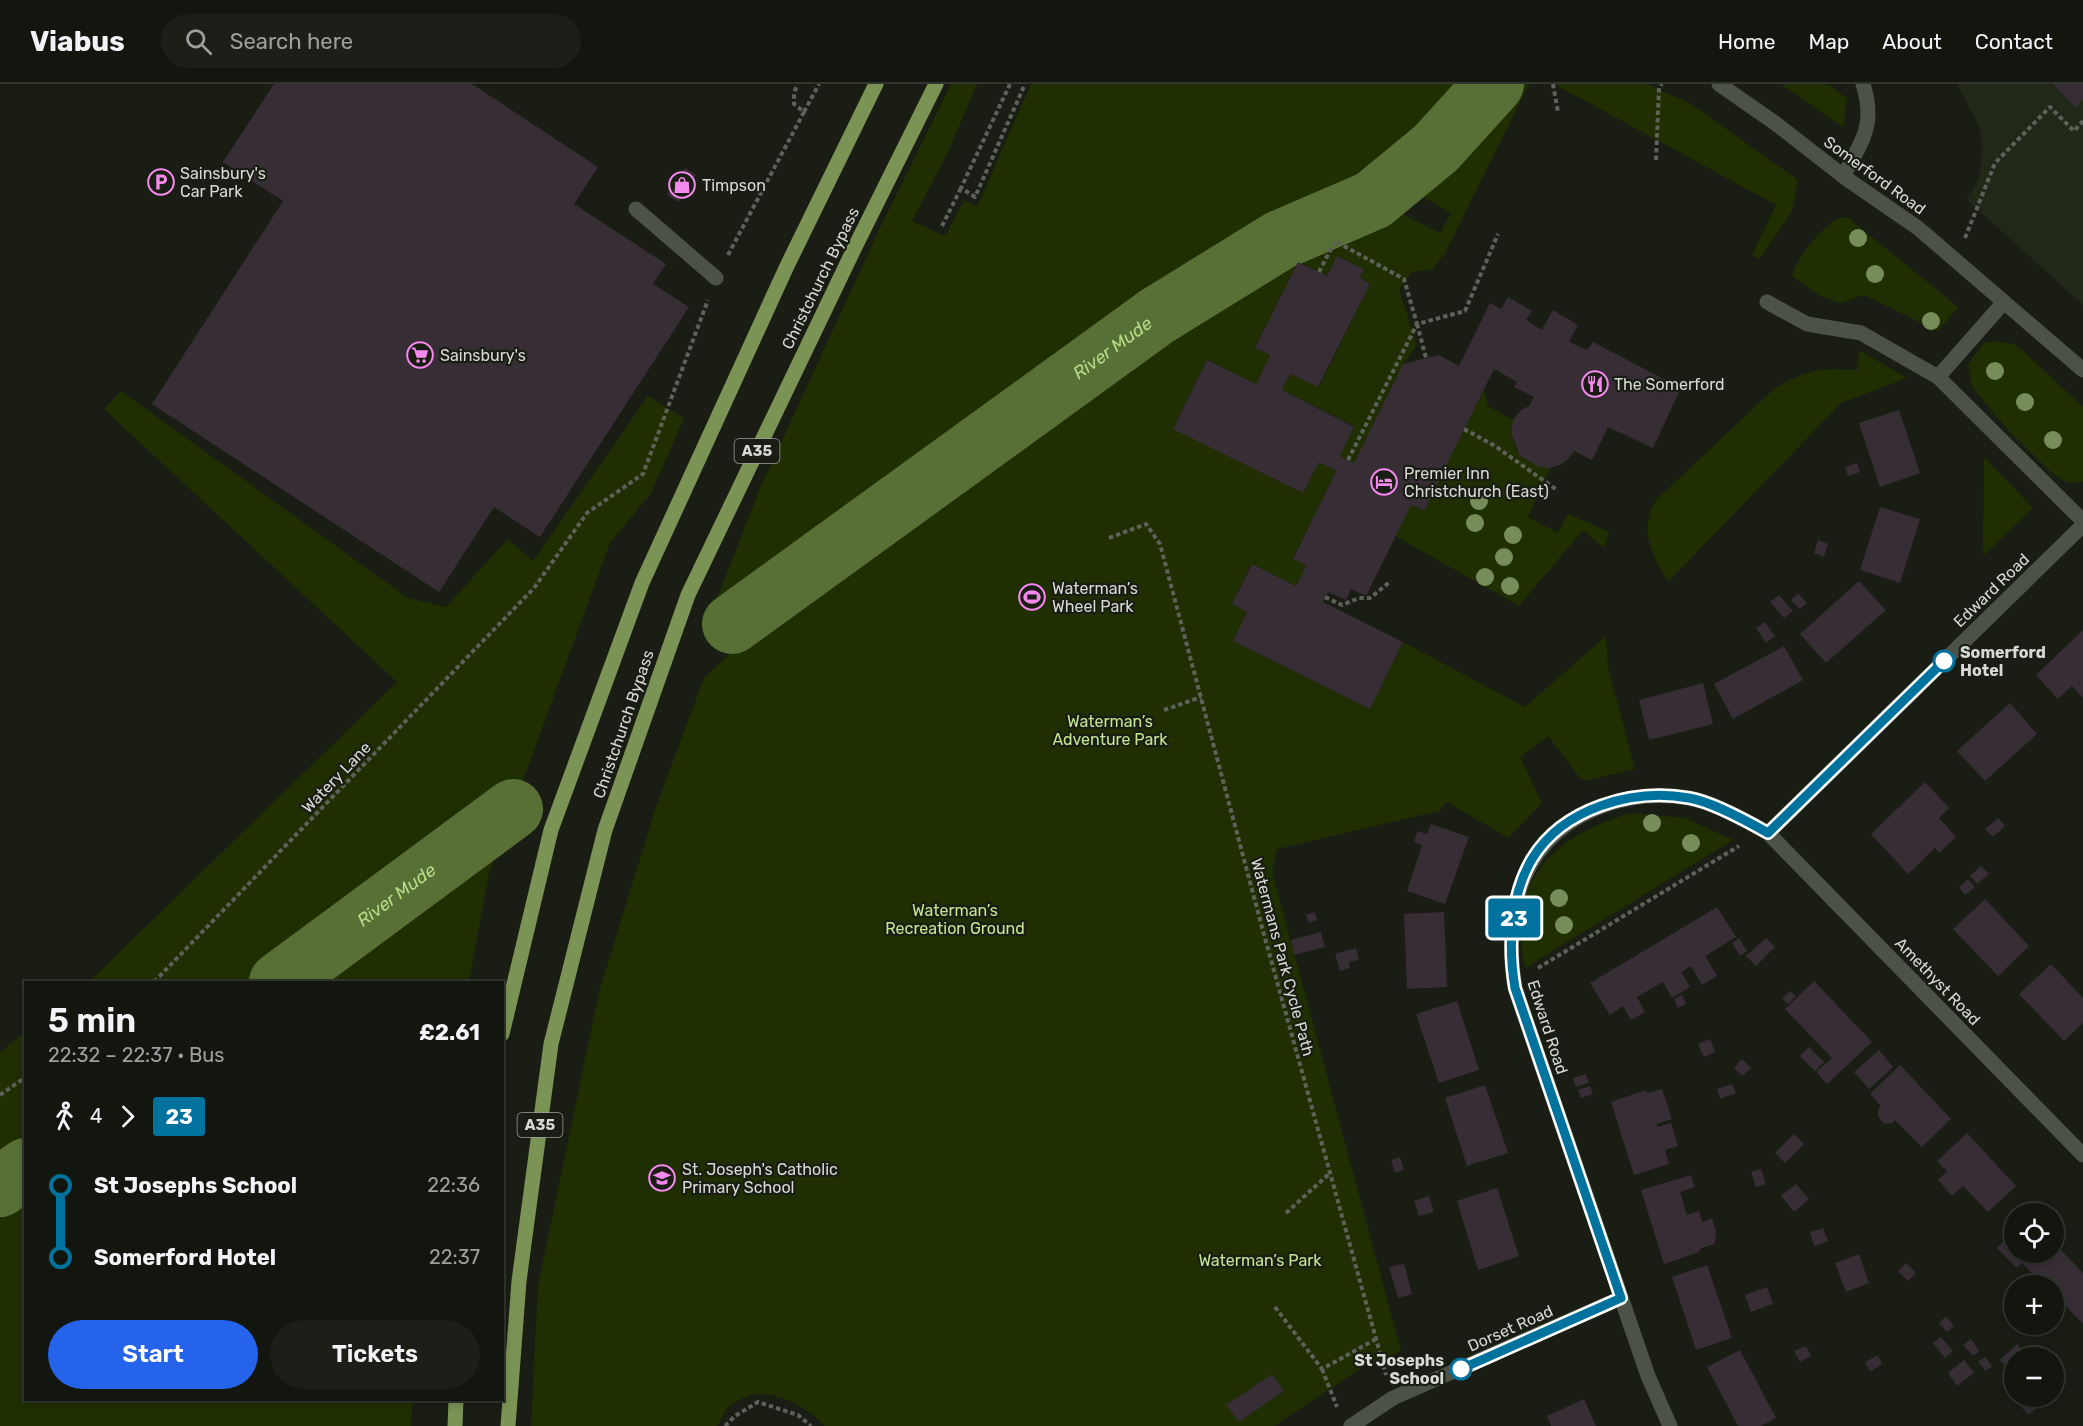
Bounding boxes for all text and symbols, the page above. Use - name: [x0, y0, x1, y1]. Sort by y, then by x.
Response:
- search box: [161, 14, 581, 68]
- text: Viabus: [30, 25, 125, 58]
- icon: search: [182, 25, 215, 58]
- text: Search here: [230, 28, 353, 55]
- text: Home: [1718, 29, 1775, 54]
- text: Map: [1808, 29, 1849, 54]
- text: About: [1882, 29, 1942, 54]
- text: Contact: [1975, 29, 2053, 54]
- street label: Somerford Road: [1820, 132, 1929, 219]
- place label: Sainsbury's Car Park: [180, 164, 266, 201]
- parking icon: Sainsbury's Car Park: [146, 167, 176, 197]
- shop icon: Timpson: [667, 170, 697, 200]
- place label: Timpson: [702, 176, 766, 195]
- street label: Christchurch Bypass: [778, 204, 863, 352]
- water label: River Mude: [1069, 312, 1157, 384]
- supermarket icon: Sainsbury's: [405, 340, 435, 370]
- place label: Sainsbury's: [440, 346, 526, 365]
- restaurant icon: The Somerford: [1580, 369, 1610, 399]
- place label: The Somerford: [1614, 375, 1725, 394]
- road number: A35: [734, 439, 780, 463]
- place label: Premier Inn Christchurch (East): [1404, 464, 1549, 501]
- hotel icon: Premier Inn Christchurch (East): [1369, 467, 1399, 497]
- street label: Edward Road: [1950, 550, 2033, 631]
- place label: Waterman’s Wheel Park: [1052, 579, 1138, 616]
- sports icon: Waterman’s Wheel Park: [1017, 582, 1047, 612]
- place label: Somerford Hotel: [1960, 643, 2046, 680]
- street label: Christchurch Bypass: [589, 648, 658, 801]
- marker: Somerford Hotel: [1933, 650, 1955, 672]
- park label: Waterman’s Adventure Park: [1052, 712, 1168, 749]
- street label: Watery Lane: [298, 738, 375, 817]
- street label: Watermans Park Cycle Path: [1247, 856, 1318, 1058]
- water label: River Mude: [353, 859, 440, 932]
- line badge: 23: [1487, 898, 1541, 938]
- park label: Waterman’s Recreation Ground: [885, 901, 1025, 938]
- text: 23: [1500, 906, 1528, 931]
- street label: Amethyst Road: [1891, 934, 1984, 1029]
- street label: Edward Road: [1523, 978, 1572, 1077]
- text: 5 min: [48, 1001, 136, 1040]
- text: £2.61: [419, 1019, 480, 1046]
- text: 22:32 – 22:37 · Bus: [48, 1043, 225, 1067]
- icon: walk: [48, 1100, 81, 1133]
- icon: forward: [111, 1100, 144, 1133]
- text: 4: [90, 1104, 102, 1128]
- text: 23: [165, 1104, 193, 1129]
- road number: A35: [518, 1113, 562, 1137]
- place label: St. Joseph's Catholic Primary School: [682, 1160, 838, 1197]
- school or university icon: St. Joseph's Catholic Primary School: [647, 1163, 677, 1193]
- text: St Josephs School: [94, 1172, 297, 1199]
- text: 22:36: [427, 1173, 480, 1197]
- map controls: [2004, 1203, 2064, 1407]
- button: locate: [2004, 1203, 2064, 1263]
- text: Somerford Hotel: [94, 1244, 276, 1271]
- text: 22:37: [429, 1245, 480, 1269]
- park label: Waterman’s Park: [1198, 1251, 1322, 1270]
- button: +: [2004, 1275, 2064, 1335]
- street label: Dorset Road: [1465, 1301, 1556, 1356]
- button: Start: [48, 1320, 258, 1389]
- button: Tickets: [270, 1320, 480, 1389]
- button: −: [2004, 1347, 2064, 1407]
- place label: St Josephs School: [1354, 1351, 1444, 1388]
- marker: St Josephs School: [1450, 1358, 1472, 1380]

